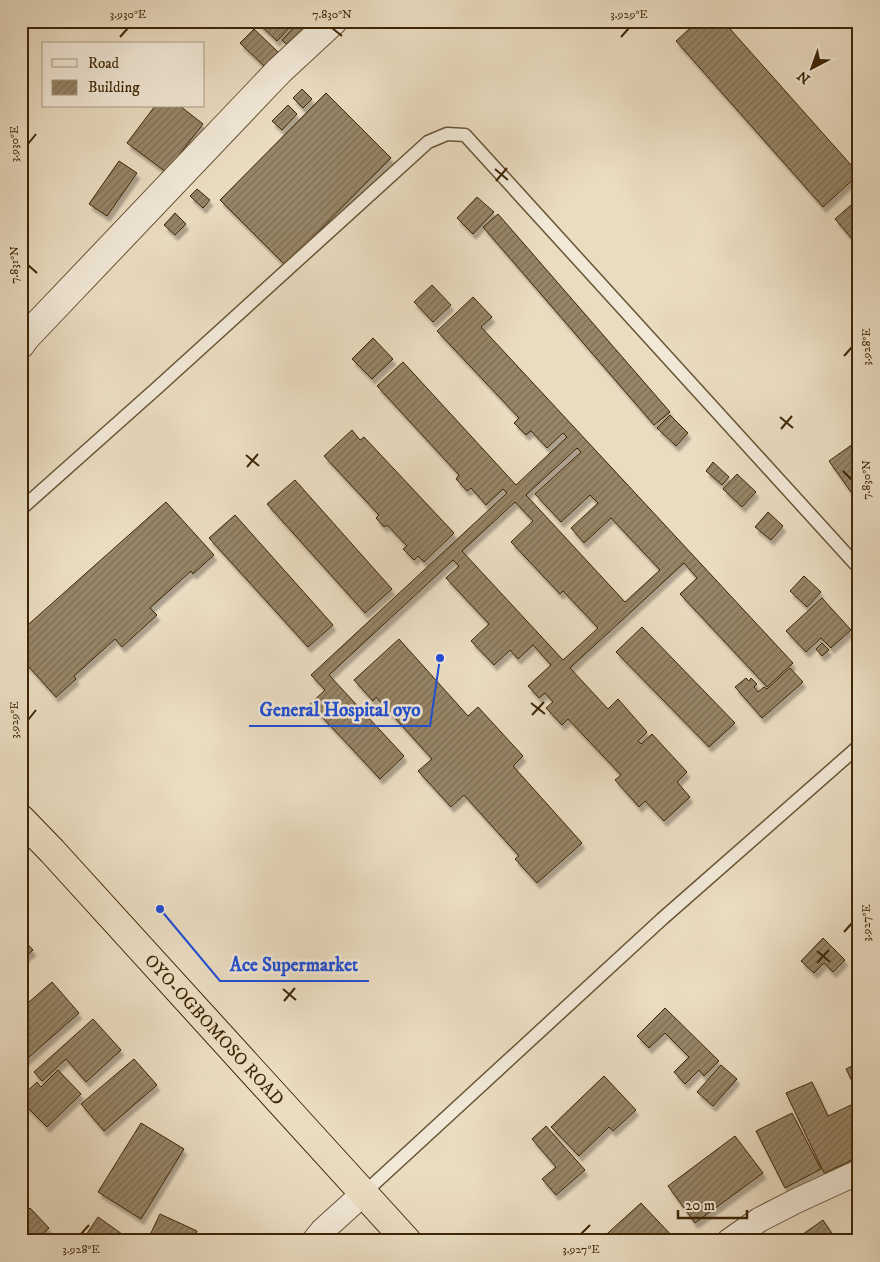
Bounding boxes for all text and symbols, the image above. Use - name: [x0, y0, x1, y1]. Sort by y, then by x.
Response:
- text: 3.930°E: [110, 7, 147, 22]
- text: 7.830°N: [312, 7, 352, 22]
- text: 3.929°E: [610, 7, 648, 22]
- legend: [42, 42, 205, 108]
- north arrow: [788, 42, 838, 92]
- text: Road: [88, 54, 120, 73]
- text: N: [794, 66, 814, 88]
- text: Building: [88, 78, 140, 97]
- text: 3.930°E: [7, 125, 22, 162]
- text: 7.831°N: [7, 246, 22, 284]
- text: 3.928°E: [859, 328, 874, 366]
- text: 7.830°N: [859, 460, 874, 500]
- callout: General Hospital oyo: [249, 692, 430, 726]
- text: General Hospital oyo: [260, 699, 420, 722]
- text: 3.929°E: [7, 701, 22, 739]
- text: 3.927°E: [859, 904, 874, 942]
- callout: Ace Supermarket: [220, 947, 369, 981]
- street label: OYO-OGBOMOSO ROAD: [139, 950, 288, 1111]
- text: Ace Supermarket: [229, 954, 359, 977]
- scale bar: [678, 1187, 746, 1219]
- text: 20 m: [685, 1196, 715, 1215]
- text: 3.928°E: [62, 1242, 100, 1257]
- text: 3.927°E: [562, 1242, 600, 1257]

